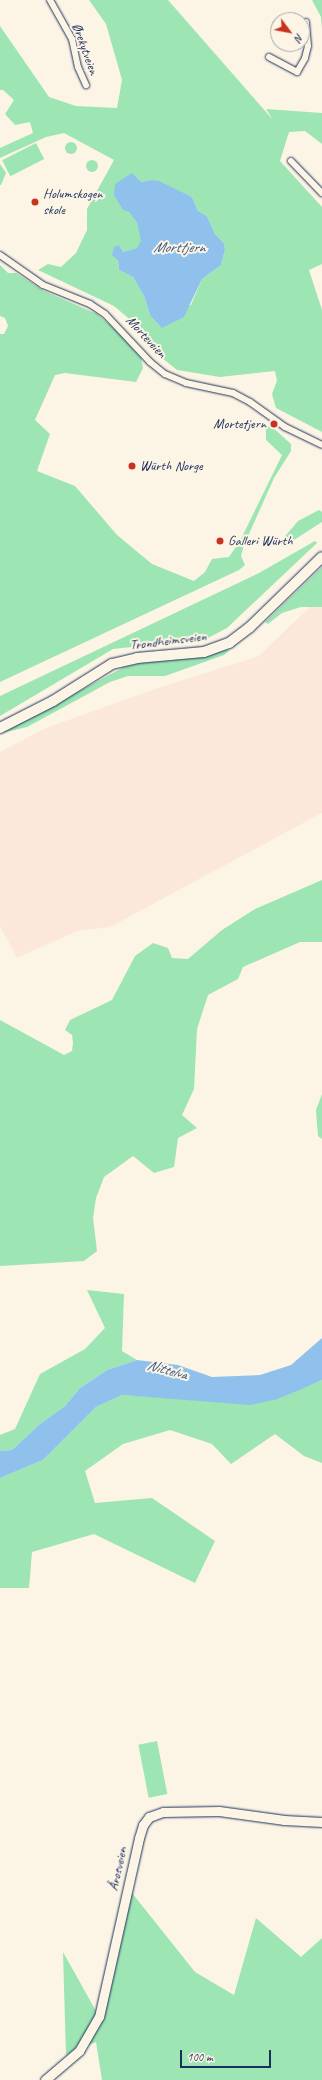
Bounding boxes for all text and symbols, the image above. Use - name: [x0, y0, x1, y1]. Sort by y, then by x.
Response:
- north arrow: [270, 12, 310, 52]
- street label: Ørekytveien: [68, 21, 102, 77]
- text: N: [292, 31, 307, 44]
- place label: Holumskogen skole: [43, 186, 103, 218]
- marker: Holumskogen skole: [30, 197, 40, 207]
- water label: Morttjern: [153, 239, 205, 257]
- street label: Morteveien: [122, 312, 170, 362]
- place label: Mortetjern: [213, 416, 266, 432]
- marker: Mortetjern: [269, 419, 279, 429]
- place label: Würth Norge: [140, 458, 203, 474]
- marker: Würth Norge: [127, 461, 137, 471]
- place label: Galleri Würth: [228, 533, 293, 549]
- marker: Galleri Würth: [215, 536, 225, 546]
- street label: Trondheimsveien: [129, 628, 207, 654]
- water label: Nittelva: [145, 1356, 189, 1384]
- street label: Årosveien: [105, 1845, 131, 1893]
- scale bar: [182, 2042, 273, 2068]
- text: 100 m: [187, 2049, 213, 2065]

